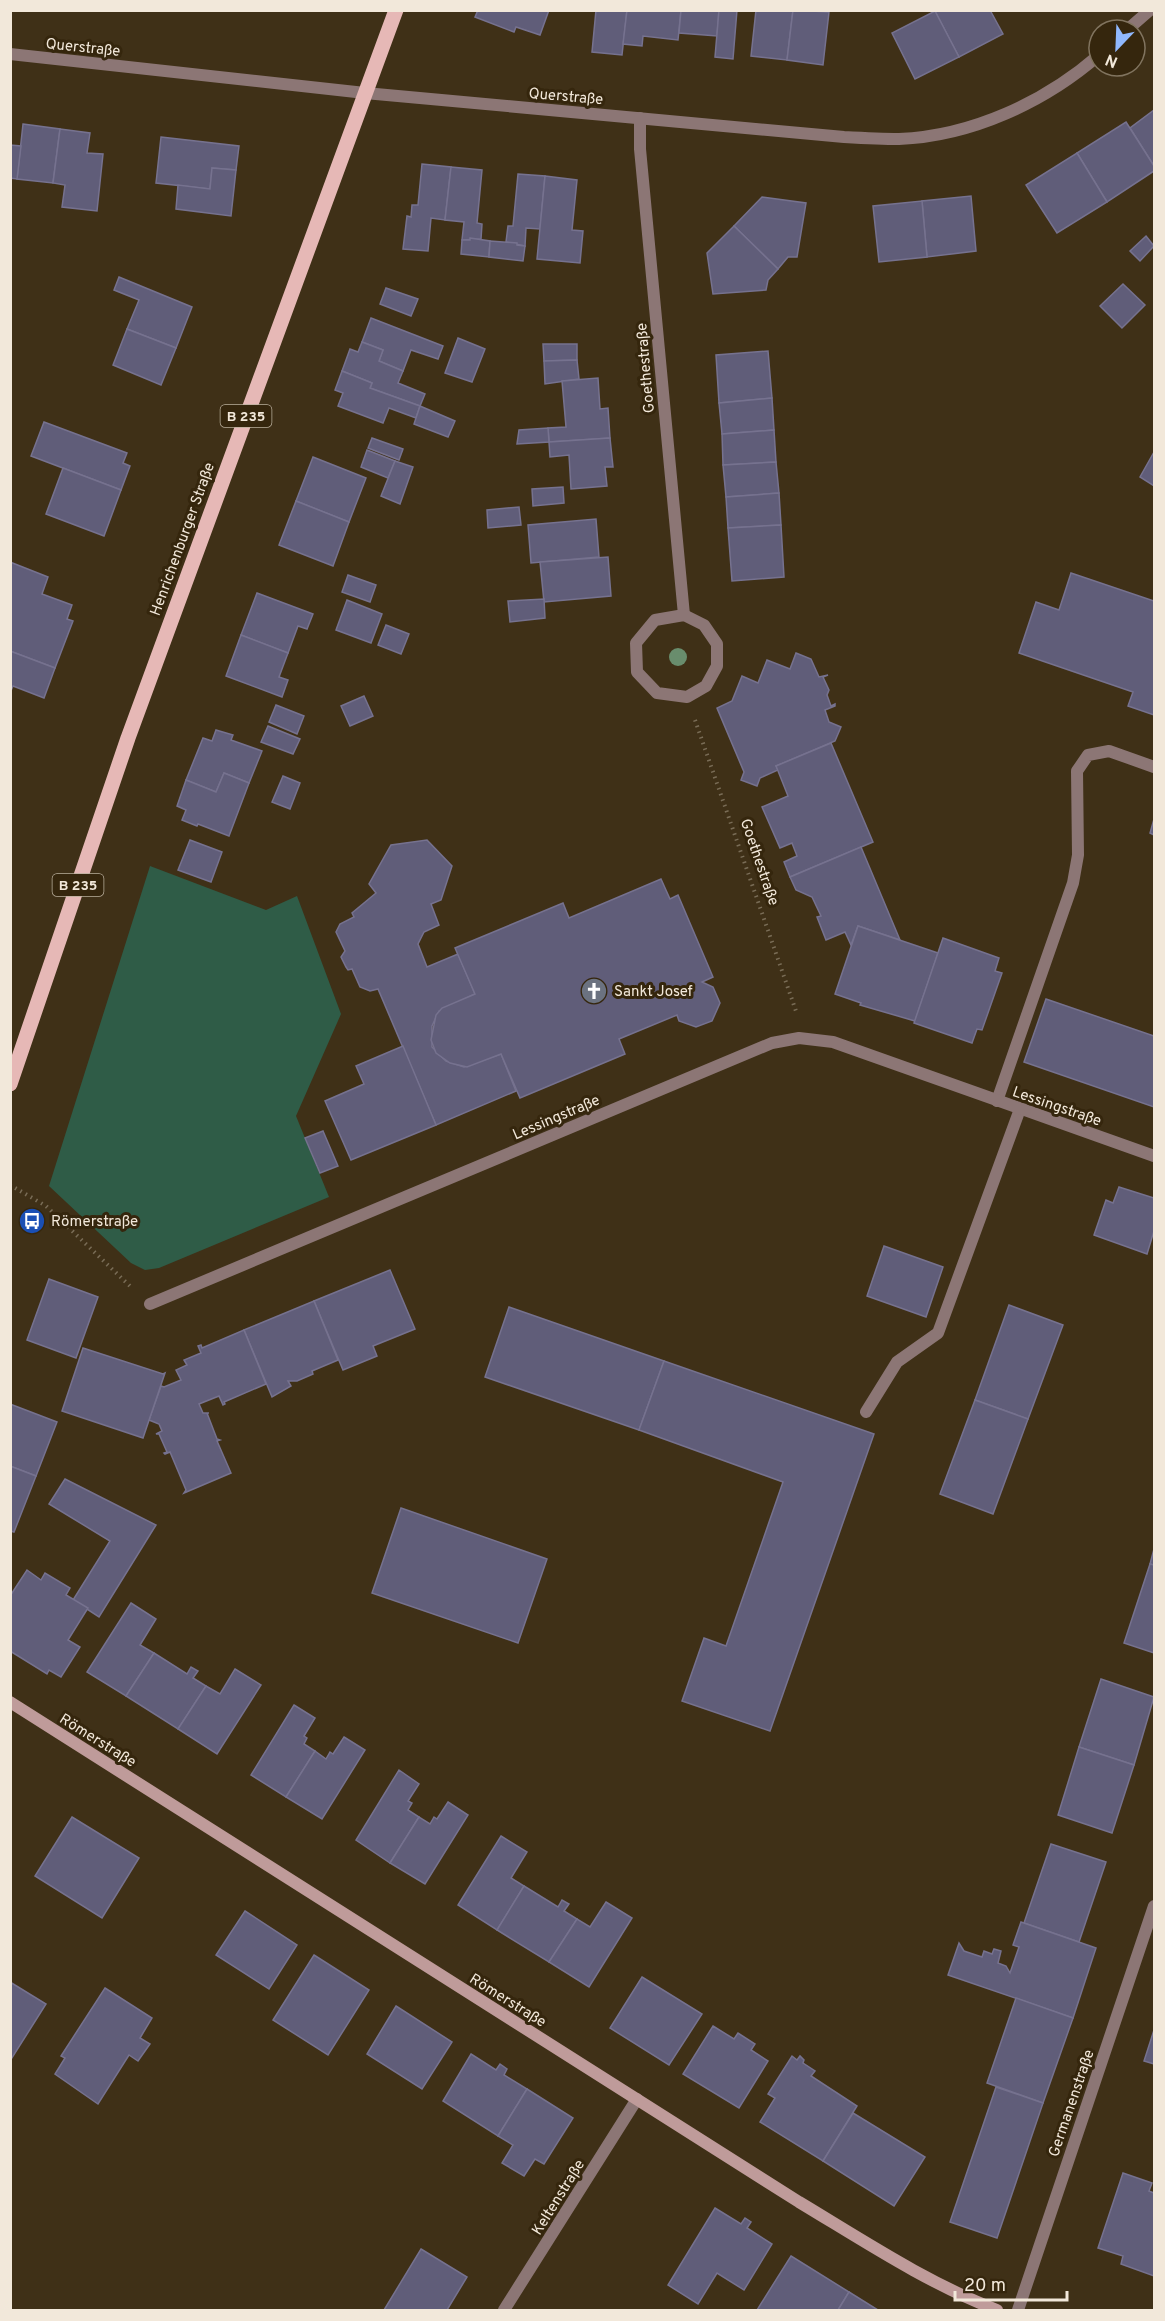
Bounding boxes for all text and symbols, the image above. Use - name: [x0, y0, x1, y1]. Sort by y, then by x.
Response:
- north arrow: [1087, 18, 1147, 78]
- street label: Querstraße: [45, 35, 121, 62]
- text: N: [1103, 49, 1121, 71]
- street label: Querstraße: [528, 85, 604, 110]
- street label: Goethestraße: [633, 322, 660, 414]
- road number: B 235: [220, 405, 272, 427]
- street label: Henrichenburger Straße: [147, 460, 220, 619]
- street label: Goethestraße: [735, 817, 782, 908]
- road number: B 235: [52, 874, 104, 896]
- church icon: Sankt Josef: [579, 976, 609, 1006]
- place label: Sankt Josef: [614, 983, 693, 1002]
- street label: Lessingstraße: [1009, 1083, 1104, 1132]
- street label: Lessingstraße: [510, 1091, 603, 1145]
- bus stop icon: Römerstraße: [17, 1206, 47, 1236]
- place label: Römerstraße: [51, 1213, 138, 1232]
- street label: Römerstraße: [55, 1710, 139, 1772]
- street label: Römerstraße: [465, 1970, 549, 2032]
- street label: Germanenstraße: [1045, 2047, 1100, 2160]
- street label: Keltenstraße: [529, 2157, 590, 2239]
- scale bar: [955, 2264, 1068, 2302]
- text: 20 m: [964, 2275, 1006, 2298]

